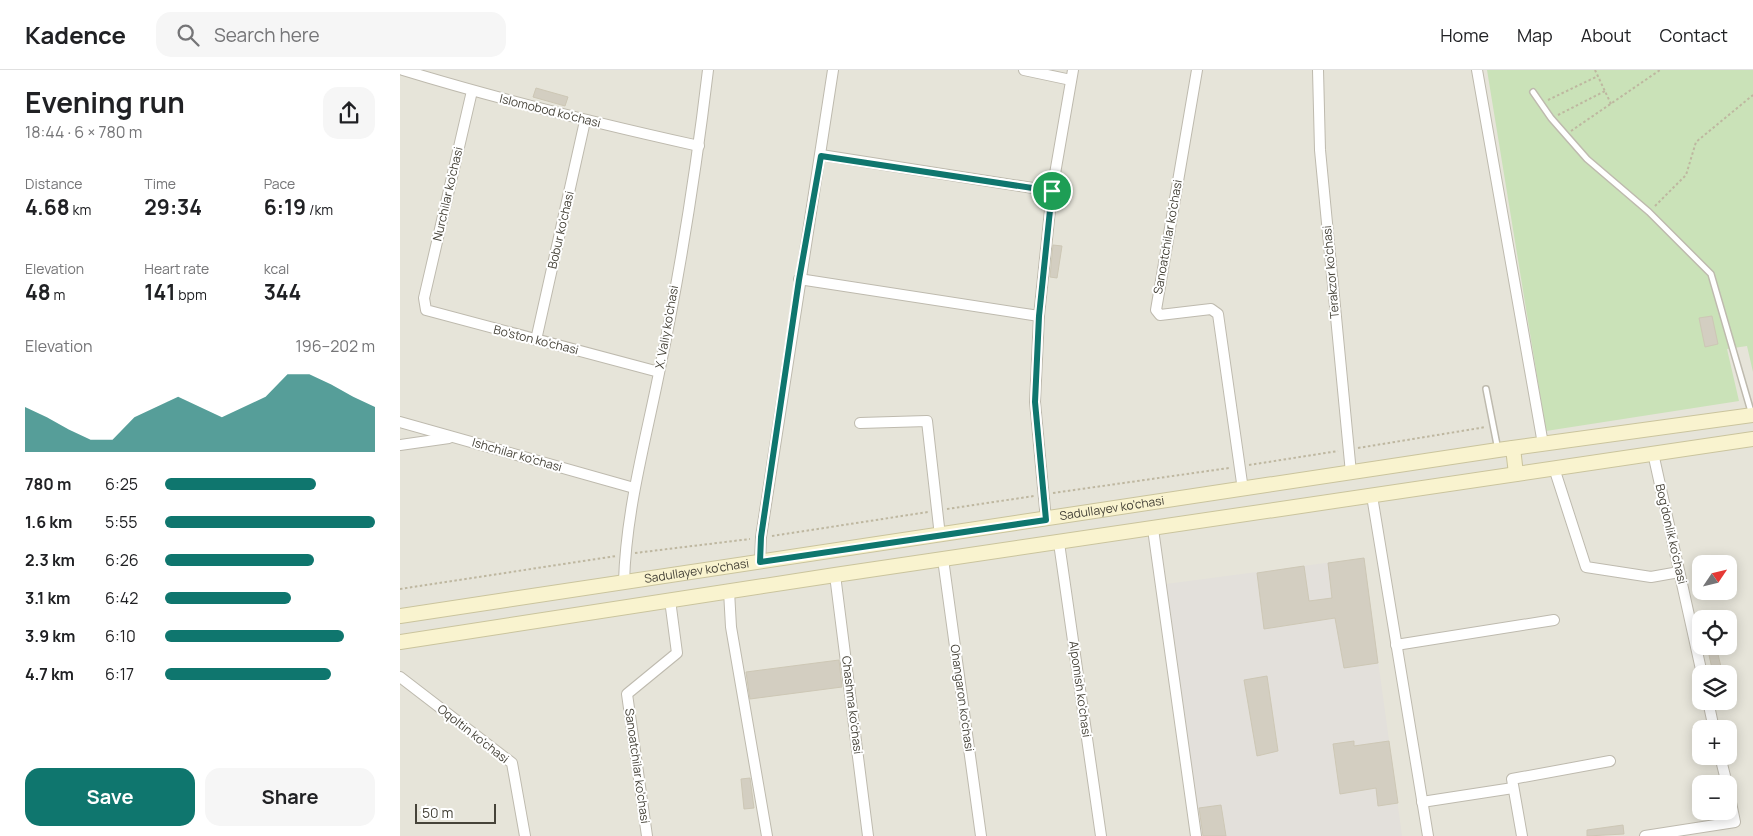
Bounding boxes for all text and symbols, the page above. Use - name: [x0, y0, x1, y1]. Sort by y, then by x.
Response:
- search box: [156, 12, 506, 57]
- text: Kadence: [25, 18, 126, 51]
- icon: search: [174, 21, 202, 49]
- text: Search here: [214, 22, 320, 48]
- text: Home: [1440, 23, 1489, 47]
- text: Map: [1517, 23, 1553, 47]
- text: About: [1581, 23, 1631, 47]
- text: Contact: [1659, 23, 1728, 47]
- text: Evening run: [25, 83, 185, 121]
- button: share: [323, 87, 375, 139]
- street label: Islomobod ko'chasi: [498, 90, 603, 131]
- text: 18:44 · 6 × 780 m: [25, 121, 142, 143]
- street label: Nurchilar ko'chasi: [428, 145, 467, 243]
- pin: [1031, 170, 1073, 212]
- text: Distance: [25, 174, 82, 193]
- text: Time: [144, 174, 176, 193]
- text: Pace: [264, 174, 295, 193]
- icon: arrive: [1038, 177, 1066, 205]
- street label: Sanoatchilar ko'chasi: [1149, 178, 1186, 296]
- street label: Bobur ko'chasi: [543, 189, 578, 270]
- text: 4.68: [25, 193, 70, 221]
- text: 29:34: [144, 193, 202, 221]
- text: 6:19: [264, 193, 306, 221]
- text: km: [70, 200, 91, 219]
- text: /km: [306, 200, 333, 219]
- street label: Terakzor ko'chasi: [1318, 225, 1343, 319]
- text: Elevation: [25, 259, 84, 278]
- text: Heart rate: [144, 259, 209, 278]
- text: kcal: [264, 259, 289, 278]
- text: 48: [25, 278, 51, 306]
- text: 141: [144, 278, 176, 306]
- text: 344: [264, 278, 301, 306]
- street label: X. Valiy ko'chasi: [651, 284, 682, 370]
- text: m: [51, 285, 65, 304]
- text: bpm: [176, 285, 207, 304]
- street label: Bo'ston ko'chasi: [492, 321, 580, 358]
- text: Elevation: [25, 335, 93, 357]
- text: 196–202 m: [295, 335, 375, 357]
- street label: Ishchilar ko'chasi: [470, 434, 564, 475]
- text: 780 m: [25, 473, 71, 495]
- text: 6:25: [105, 473, 138, 495]
- street label: Bog'donlik ko'chasi: [1652, 482, 1691, 586]
- street label: Sadullayev ko'chasi: [1058, 492, 1165, 524]
- text: 1.6 km: [25, 511, 72, 533]
- text: 5:55: [105, 511, 138, 533]
- text: 2.3 km: [25, 549, 75, 571]
- text: 6:26: [105, 549, 139, 571]
- street label: Sadullayev ko'chasi: [643, 554, 750, 587]
- north arrow: [1692, 555, 1738, 600]
- map controls: [1692, 555, 1737, 820]
- text: 3.1 km: [25, 587, 70, 609]
- text: 6:42: [105, 587, 138, 609]
- button: locate: [1692, 610, 1737, 655]
- text: 3.9 km: [25, 625, 75, 647]
- text: 6:10: [105, 625, 136, 647]
- street label: Alpomish ko'chasi: [1065, 640, 1096, 738]
- street label: Ohangaron ko'chasi: [947, 643, 978, 753]
- street label: Chashma ko'chasi: [838, 655, 867, 755]
- text: 4.7 km: [25, 663, 74, 685]
- text: 6:17: [105, 663, 134, 685]
- button: layers: [1692, 665, 1737, 710]
- street label: Oqoltin ko'chasi: [434, 700, 513, 767]
- street label: Sanoatchilar ko'chasi: [621, 707, 654, 825]
- button: +: [1692, 720, 1737, 765]
- button: Save: [25, 768, 195, 826]
- button: Share: [205, 768, 375, 826]
- button: −: [1692, 775, 1737, 820]
- scale bar: [415, 801, 496, 824]
- text: 50 m: [422, 803, 453, 822]

